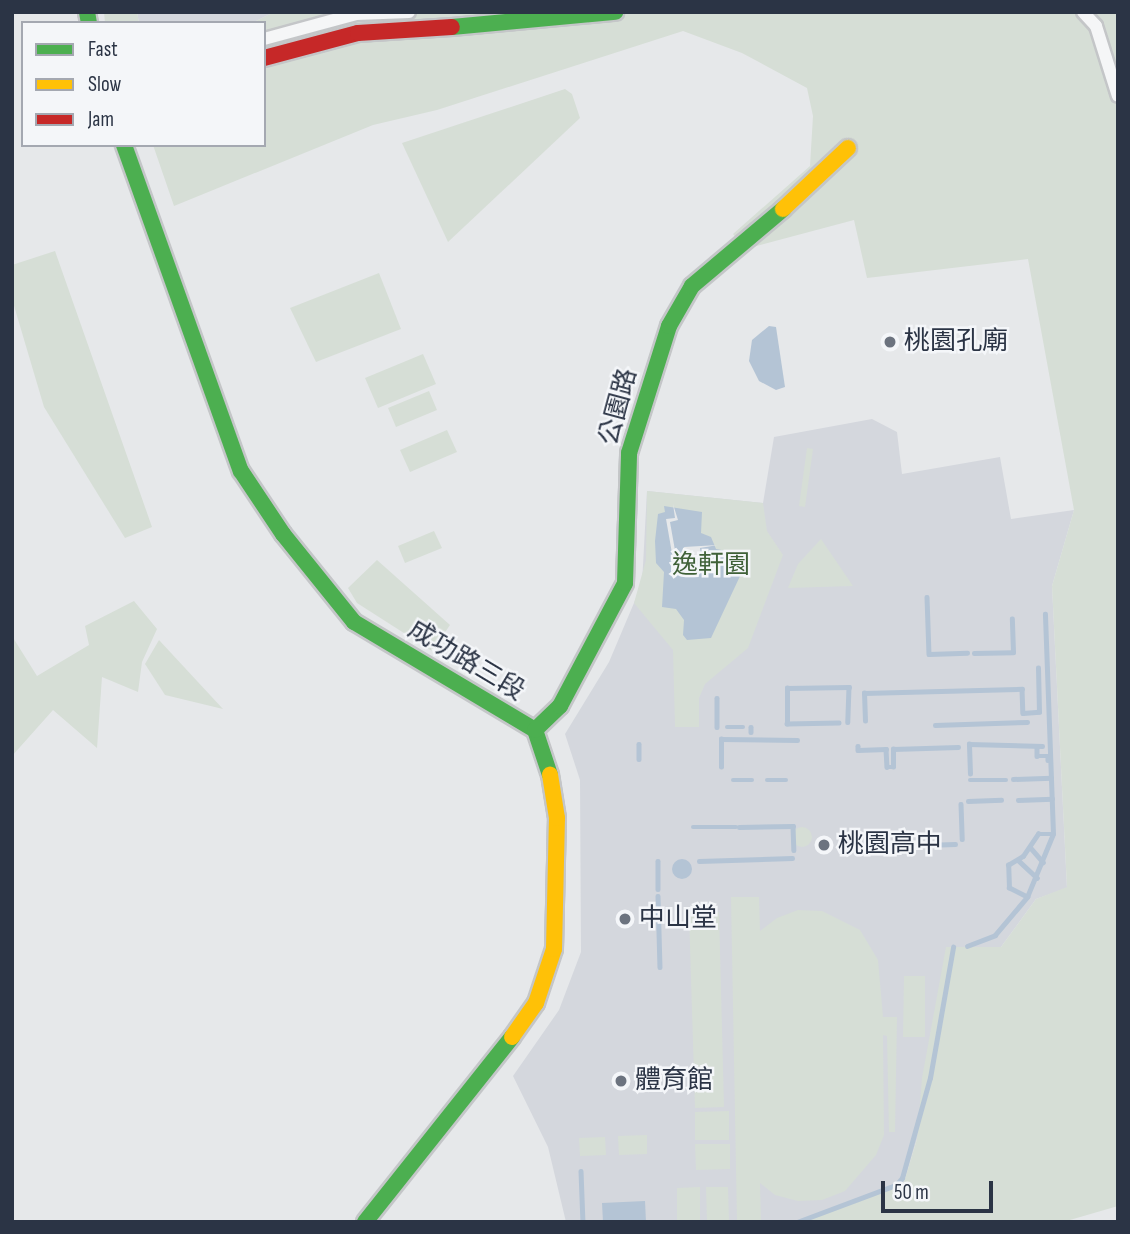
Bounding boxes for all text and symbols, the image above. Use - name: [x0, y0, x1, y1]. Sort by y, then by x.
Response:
- legend: [21, 21, 266, 147]
- text: Fast: [88, 37, 118, 62]
- text: Slow: [88, 72, 121, 97]
- text: Jam: [88, 107, 114, 132]
- place label: 桃園孔廟: [904, 326, 1008, 358]
- marker: 桃園孔廟: [882, 334, 898, 350]
- street label: 公園路: [594, 365, 644, 449]
- park label: 逸軒園: [672, 550, 750, 582]
- street label: 成功路三段: [402, 614, 530, 708]
- place label: 桃園高中: [838, 829, 942, 861]
- marker: 桃園高中: [816, 837, 832, 853]
- place label: 中山堂: [639, 903, 717, 935]
- marker: 中山堂: [617, 911, 633, 927]
- place label: 體育館: [635, 1065, 713, 1097]
- marker: 體育館: [613, 1073, 629, 1089]
- scale bar: [885, 1168, 997, 1212]
- text: 50 m: [894, 1180, 929, 1205]

